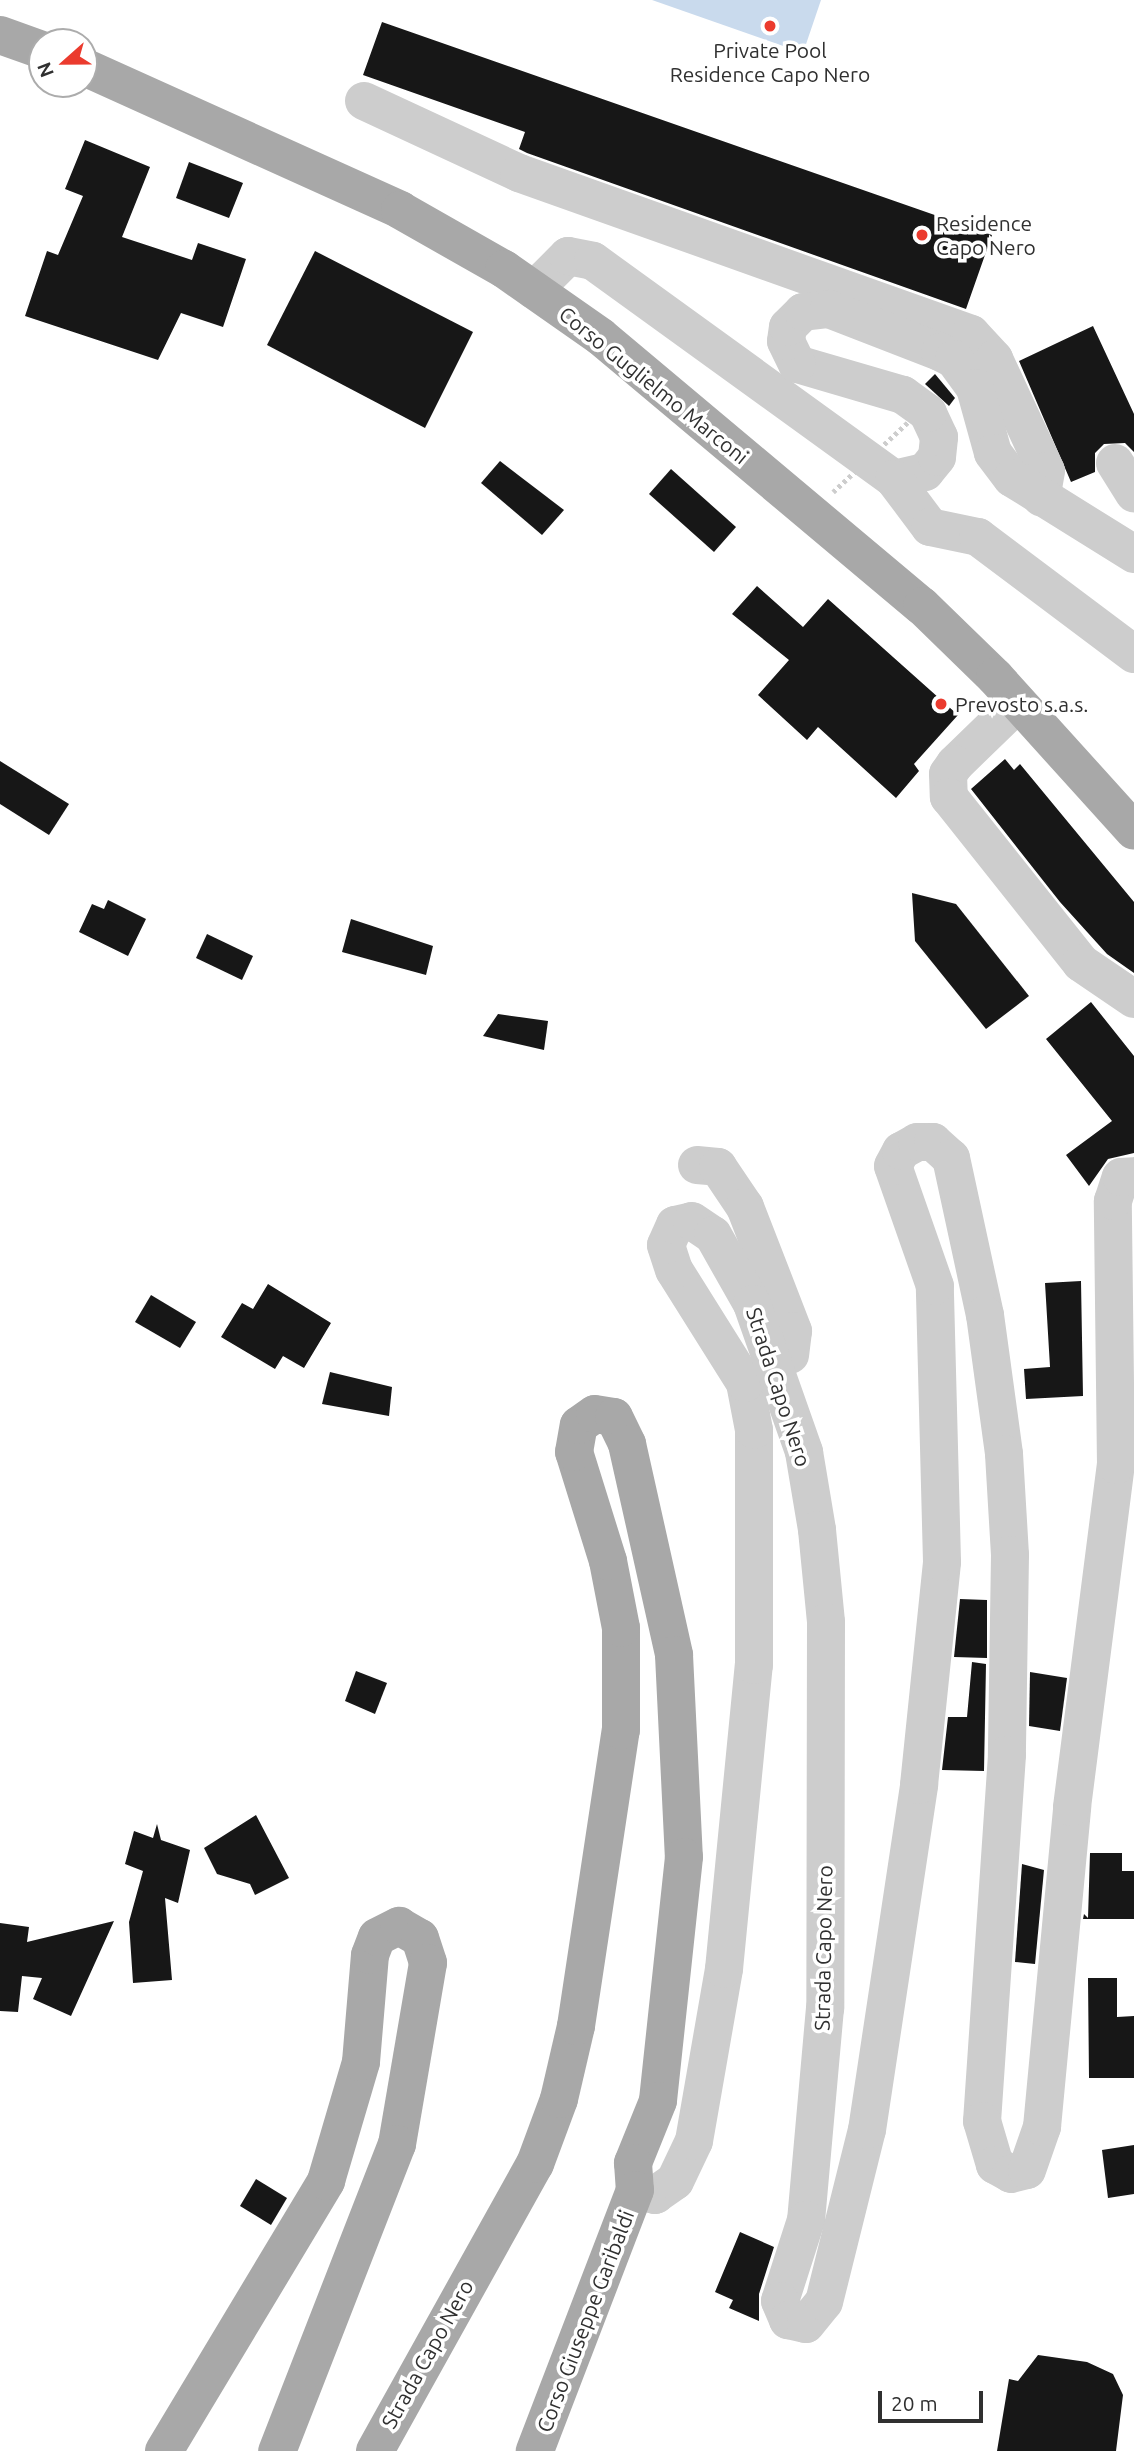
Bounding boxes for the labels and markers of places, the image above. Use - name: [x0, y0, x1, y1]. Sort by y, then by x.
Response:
- marker: Private Pool Residence Capo Nero: [762, 18, 778, 34]
- place label: Private Pool Residence Capo Nero: [670, 37, 870, 87]
- place label: Residence Capo Nero: [936, 210, 1036, 260]
- marker: Residence Capo Nero: [914, 227, 930, 243]
- place label: Prevosto s.a.s.: [955, 691, 1088, 717]
- marker: Prevosto s.a.s.: [933, 696, 949, 712]

